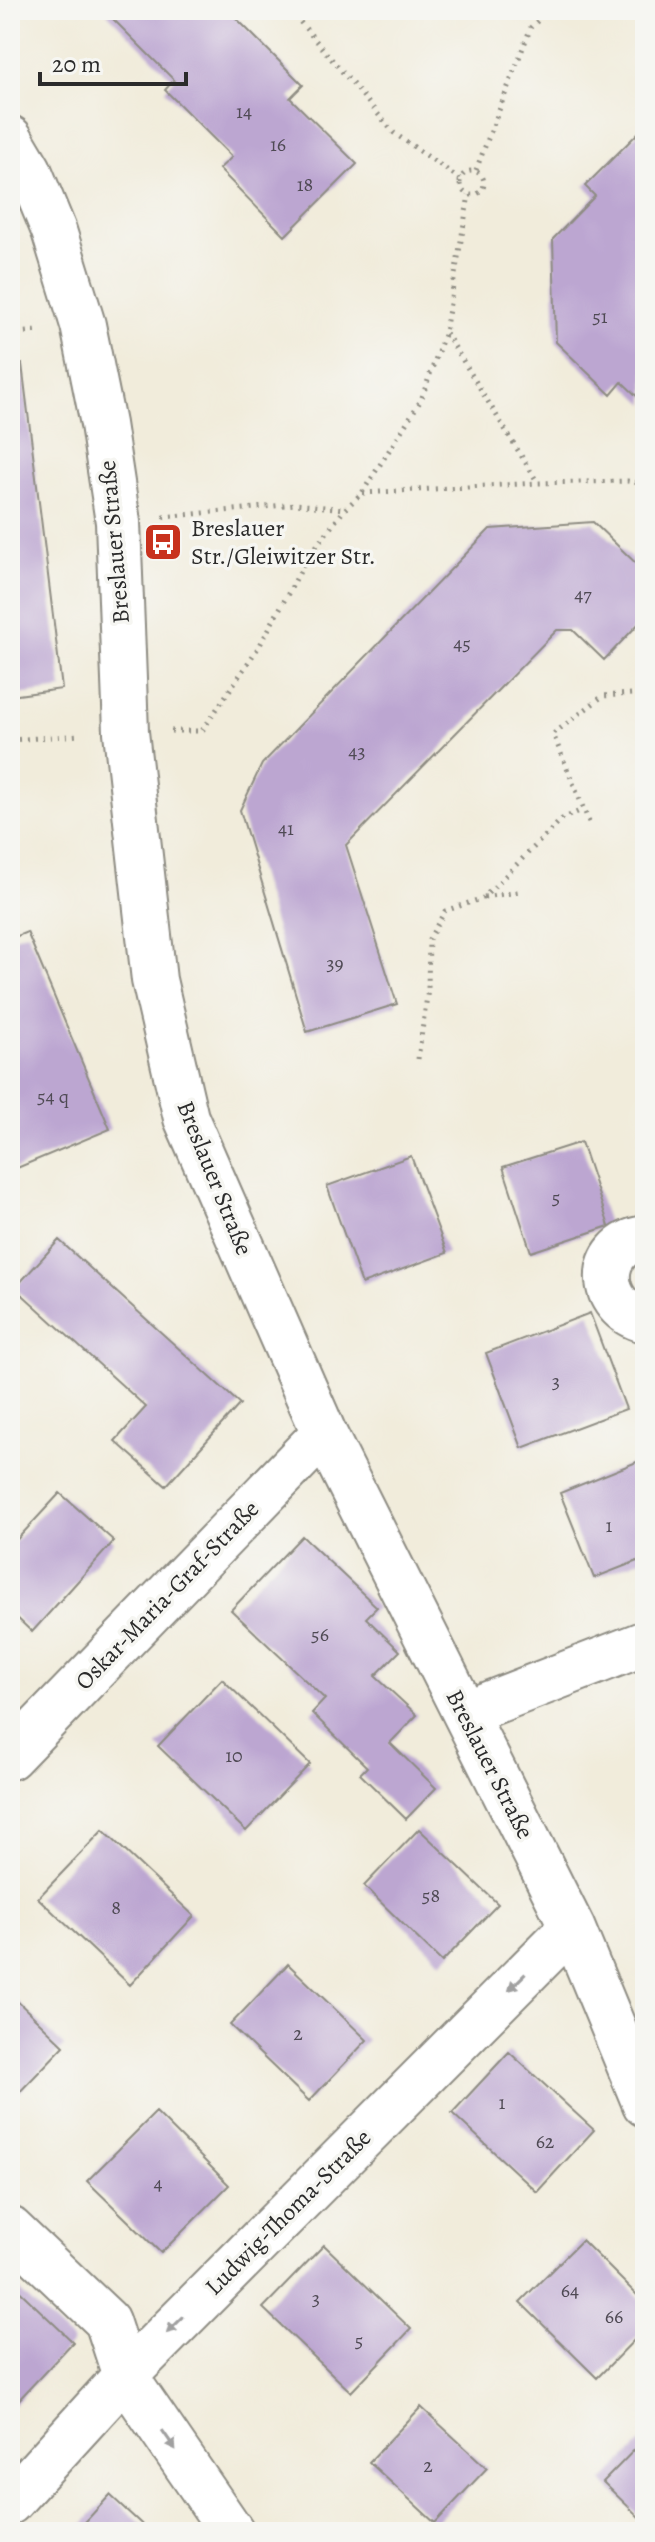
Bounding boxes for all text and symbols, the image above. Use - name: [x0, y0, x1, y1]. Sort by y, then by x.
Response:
- scale bar: [40, 36, 186, 86]
- text: 20 m: [52, 48, 101, 80]
- house number: 14: [236, 98, 252, 125]
- house number: 16: [270, 131, 286, 158]
- house number: 18: [297, 171, 313, 198]
- house number: 51: [592, 303, 608, 330]
- street label: Breslauer Straße: [91, 459, 137, 625]
- place label: Breslauer Str./Gleiwitzer Str.: [191, 512, 376, 572]
- bus stop icon: Breslauer Str./Gleiwitzer Str.: [142, 521, 184, 563]
- house number: 47: [574, 581, 592, 608]
- house number: 45: [453, 630, 471, 657]
- house number: 43: [348, 738, 366, 765]
- house number: 41: [278, 815, 294, 842]
- house number: 39: [326, 950, 344, 977]
- house number: 54 q: [37, 1083, 69, 1110]
- street label: Breslauer Straße: [169, 1096, 261, 1260]
- house number: 5: [552, 1184, 560, 1211]
- house number: 3: [552, 1368, 560, 1395]
- street label: Oskar-Maria-Graf-Straße: [68, 1493, 266, 1697]
- house number: 1: [606, 1512, 613, 1539]
- house number: 56: [311, 1621, 329, 1648]
- street label: Breslauer Straße: [439, 1684, 541, 1844]
- house number: 10: [225, 1742, 243, 1769]
- house number: 58: [422, 1882, 440, 1909]
- house number: 8: [111, 1894, 121, 1921]
- one-way arrow: [508, 1972, 527, 1991]
- house number: 2: [293, 2020, 303, 2047]
- house number: 1: [499, 2089, 506, 2116]
- street label: Ludwig-Thoma-Straße: [198, 2122, 378, 2302]
- house number: 62: [536, 2128, 555, 2155]
- house number: 4: [153, 2170, 163, 2197]
- house number: 64: [561, 2277, 579, 2304]
- house number: 3: [312, 2285, 320, 2312]
- house number: 66: [605, 2303, 623, 2330]
- one-way arrow: [166, 2315, 185, 2334]
- house number: 5: [355, 2327, 363, 2354]
- one-way arrow: [161, 2430, 176, 2451]
- house number: 2: [423, 2452, 433, 2479]

